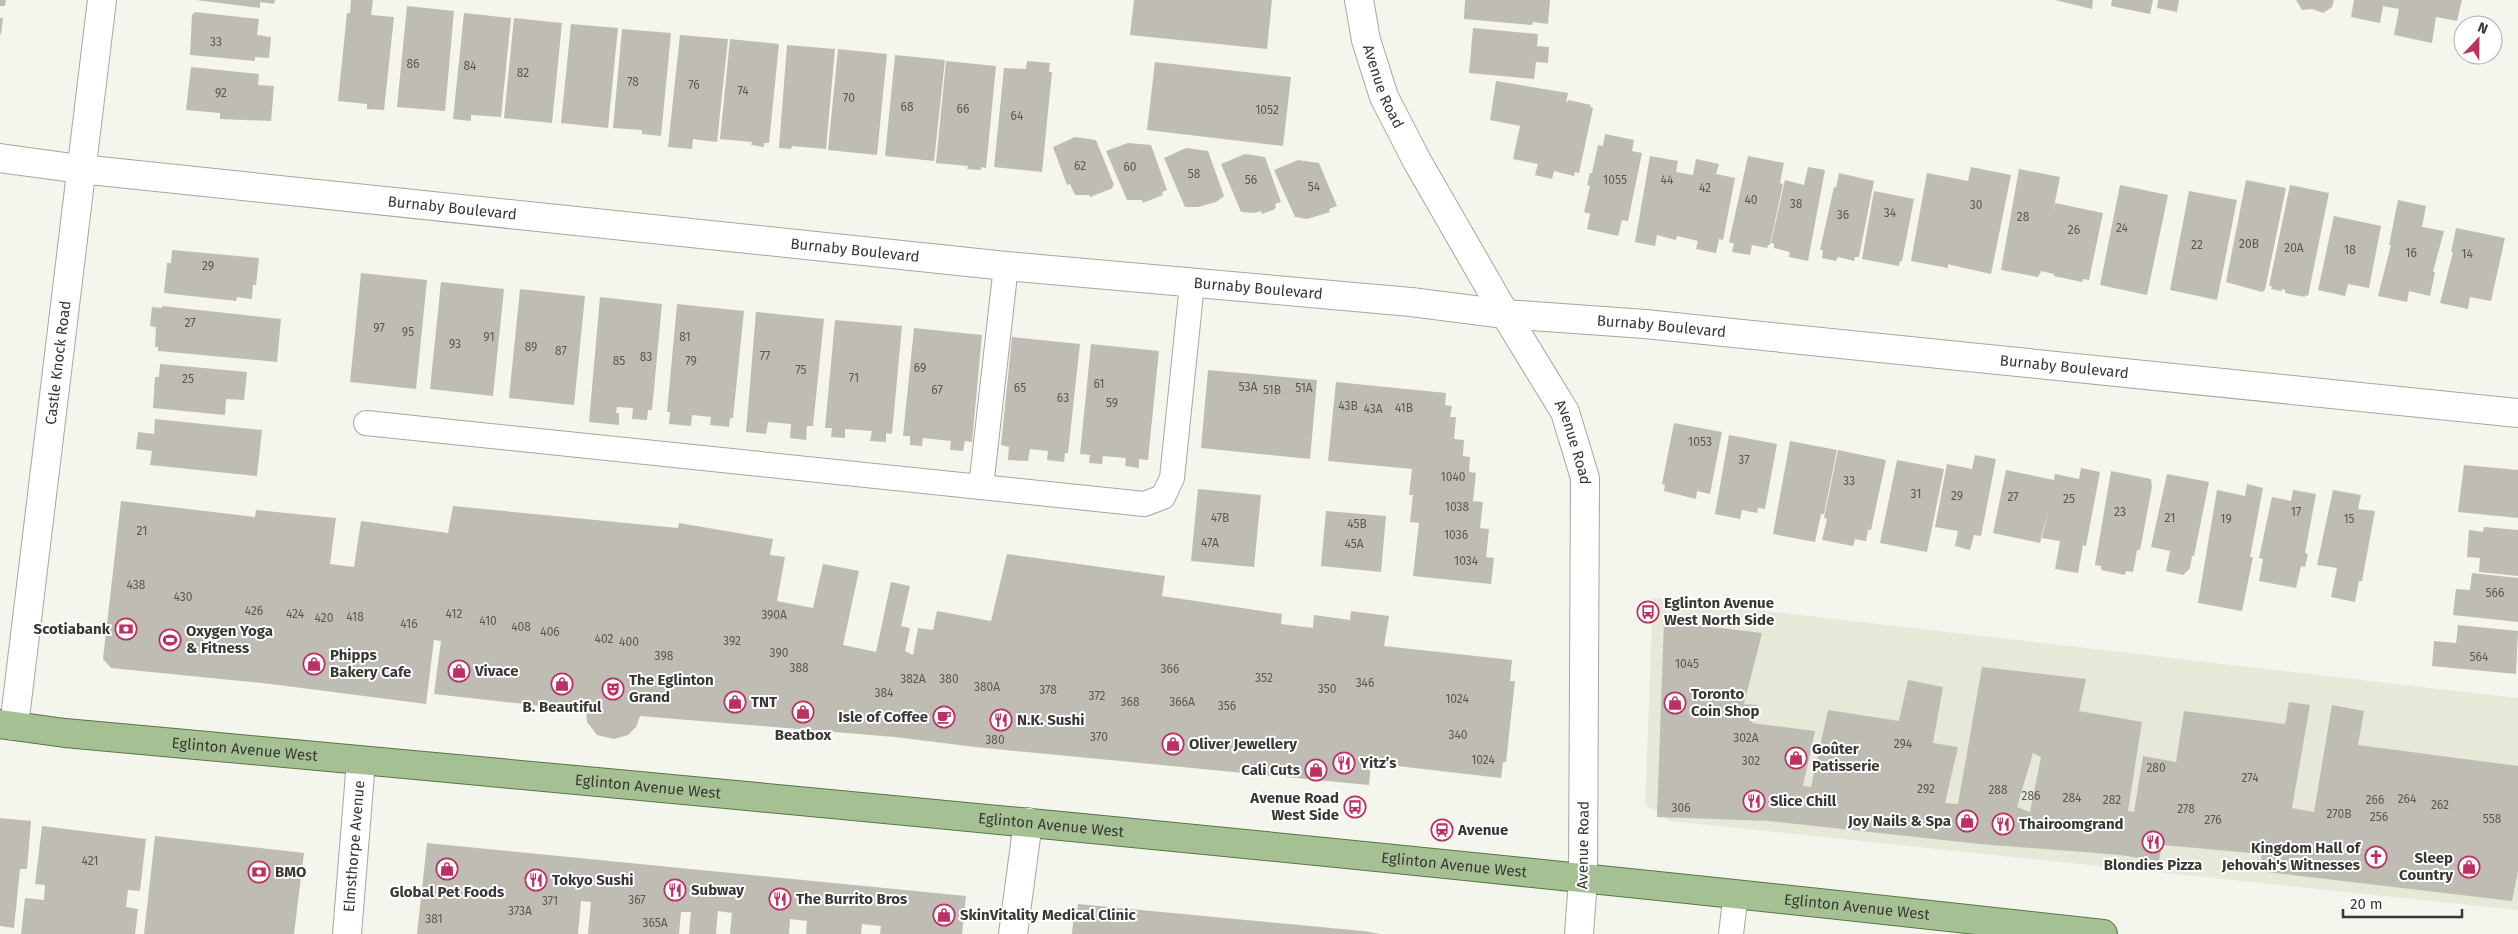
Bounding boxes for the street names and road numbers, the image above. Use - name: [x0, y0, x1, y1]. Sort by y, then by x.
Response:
- street label: Avenue Road: [1359, 42, 1408, 131]
- street label: Burnaby Boulevard: [387, 192, 518, 224]
- street label: Burnaby Boulevard: [790, 234, 920, 266]
- street label: Burnaby Boulevard: [1193, 274, 1324, 303]
- street label: Castle Knock Road: [42, 300, 74, 426]
- street label: Burnaby Boulevard: [1596, 312, 1727, 341]
- street label: Burnaby Boulevard: [1999, 351, 2130, 382]
- street label: Avenue Road: [1551, 396, 1594, 485]
- street label: Eglinton Avenue West: [171, 734, 319, 765]
- street label: Eglinton Avenue West: [574, 771, 722, 803]
- street label: Elmsthorpe Avenue: [340, 780, 368, 913]
- street label: Avenue Road: [1573, 801, 1593, 889]
- street label: Eglinton Avenue West: [977, 809, 1125, 841]
- street label: Eglinton Avenue West: [1380, 849, 1528, 881]
- street label: Eglinton Avenue West: [1783, 890, 1931, 924]

